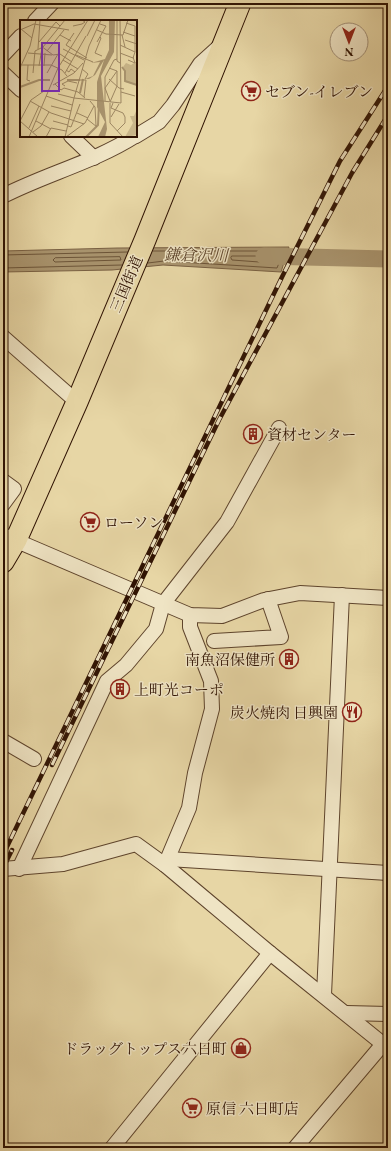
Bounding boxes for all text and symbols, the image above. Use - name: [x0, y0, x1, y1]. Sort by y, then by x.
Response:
- inset map: [20, 20, 137, 137]
- north arrow: [329, 22, 369, 62]
- text: N: [344, 45, 353, 59]
- supermarket icon: セブン-イレブン: [240, 80, 262, 102]
- place label: セブン-イレブン: [265, 82, 373, 101]
- water label: 鎌倉沢川: [164, 244, 230, 266]
- street label: 三国街道: [106, 253, 146, 315]
- building icon: 資材センター: [242, 423, 264, 445]
- place label: 資材センター: [267, 425, 356, 444]
- supermarket icon: ローソン: [79, 511, 101, 533]
- place label: ローソン: [104, 513, 163, 532]
- building icon: 南魚沼保健所: [278, 648, 300, 670]
- place label: 南魚沼保健所: [185, 650, 275, 669]
- building icon: 上町光コーポ: [109, 678, 131, 700]
- place label: 上町光コーポ: [134, 680, 224, 699]
- restaurant icon: 炭火焼肉 日興園: [341, 701, 363, 723]
- place label: 炭火焼肉 日興園: [230, 703, 338, 722]
- shop icon: ドラッグトップス六日町: [230, 1037, 252, 1059]
- place label: ドラッグトップス六日町: [63, 1039, 227, 1058]
- supermarket icon: 原信 六日町店: [181, 1097, 203, 1119]
- place label: 原信 六日町店: [206, 1099, 299, 1118]

